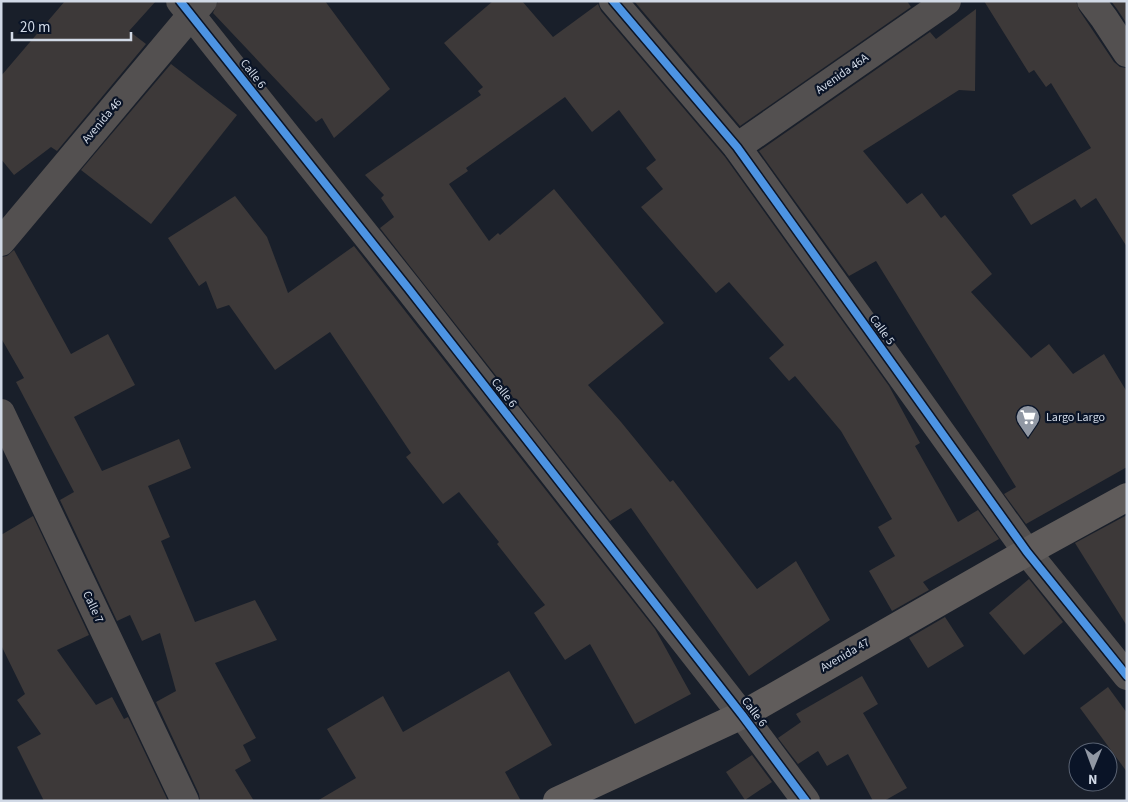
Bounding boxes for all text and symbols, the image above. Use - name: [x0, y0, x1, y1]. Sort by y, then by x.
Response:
- scale bar: [12, 10, 131, 42]
- text: 20 m: [20, 17, 50, 38]
- street label: Avenida 46A: [812, 49, 872, 98]
- street label: Calle 6: [236, 56, 270, 92]
- street label: Avenida 46: [78, 95, 126, 147]
- street label: Calle 5: [865, 312, 899, 349]
- street label: Calle 6: [487, 375, 521, 411]
- supermarket icon: Largo Largo: [1015, 404, 1041, 438]
- place label: Largo Largo: [1046, 409, 1105, 426]
- street label: Calle 7: [78, 588, 108, 626]
- street label: Avenida 47: [817, 634, 873, 676]
- street label: Calle 6: [737, 694, 771, 730]
- north arrow: [1068, 742, 1118, 792]
- text: N: [1088, 769, 1098, 789]

